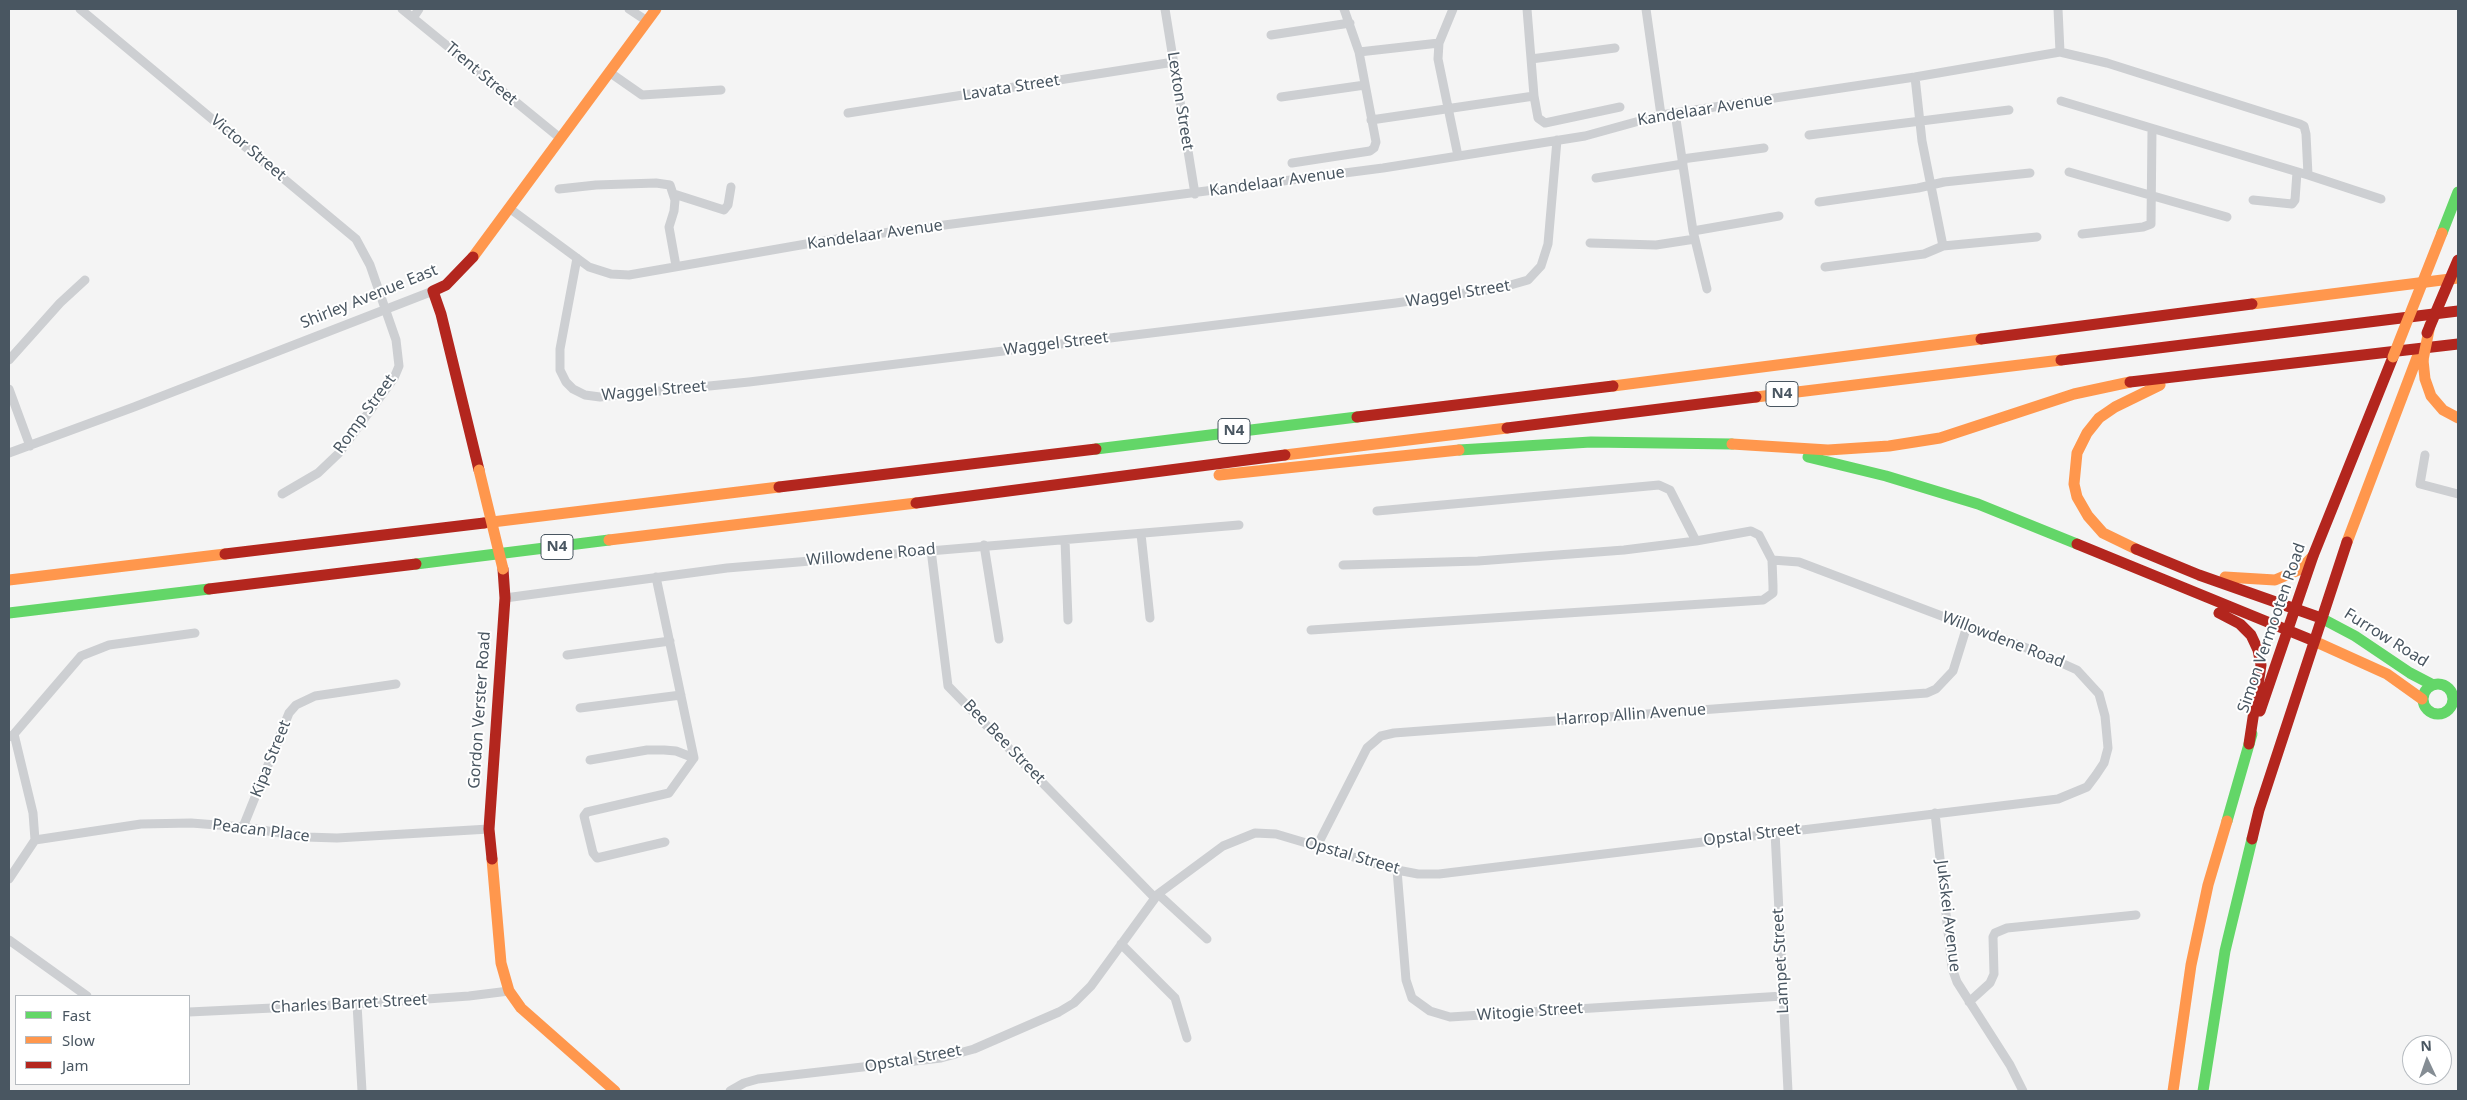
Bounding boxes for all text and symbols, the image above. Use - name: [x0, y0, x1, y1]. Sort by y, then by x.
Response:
- street label: Trent Street: [441, 38, 521, 110]
- street label: Lexton Street: [1163, 50, 1197, 152]
- street label: Lavata Street: [961, 71, 1061, 105]
- street label: Kandelaar Avenue: [1636, 90, 1774, 130]
- street label: Victor Street: [206, 111, 290, 185]
- street label: Kandelaar Avenue: [1208, 163, 1346, 201]
- street label: Kandelaar Avenue: [806, 216, 944, 254]
- street label: Shirley Avenue East: [298, 261, 440, 333]
- street label: Waggel Street: [1405, 276, 1511, 312]
- street label: Waggel Street: [1003, 328, 1109, 360]
- street label: Romp Street: [330, 371, 400, 457]
- street label: Waggel Street: [601, 377, 707, 405]
- road number: N4: [1766, 382, 1798, 406]
- road number: N4: [1218, 418, 1250, 444]
- road number: N4: [541, 534, 573, 560]
- street label: Willowdene Road: [806, 540, 936, 570]
- street label: Simon Vermooten Road: [2234, 541, 2310, 715]
- street label: Furrow Road: [2340, 605, 2432, 671]
- street label: Willowdene Road: [1939, 608, 2067, 672]
- street label: Gordon Verster Road: [465, 631, 495, 789]
- street label: Bee Bee Street: [959, 696, 1049, 788]
- street label: Harrop Allin Avenue: [1555, 700, 1707, 730]
- street label: Kipa Street: [247, 718, 295, 800]
- street label: Peacan Place: [211, 816, 311, 846]
- street label: Opstal Street: [1702, 820, 1802, 850]
- street label: Opstal Street: [1302, 833, 1402, 879]
- street label: Jukskei Avenue: [1932, 859, 1964, 973]
- street label: Lampet Street: [1769, 908, 1793, 1014]
- street label: Charles Barret Street: [270, 990, 428, 1018]
- legend: [15, 995, 190, 1085]
- street label: Witogie Street: [1476, 999, 1584, 1025]
- text: Fast: [62, 1005, 91, 1025]
- text: Slow: [62, 1030, 95, 1050]
- north arrow: [2402, 1035, 2452, 1085]
- text: N: [2420, 1036, 2432, 1055]
- street label: Opstal Street: [863, 1041, 963, 1077]
- text: Jam: [62, 1055, 89, 1075]

